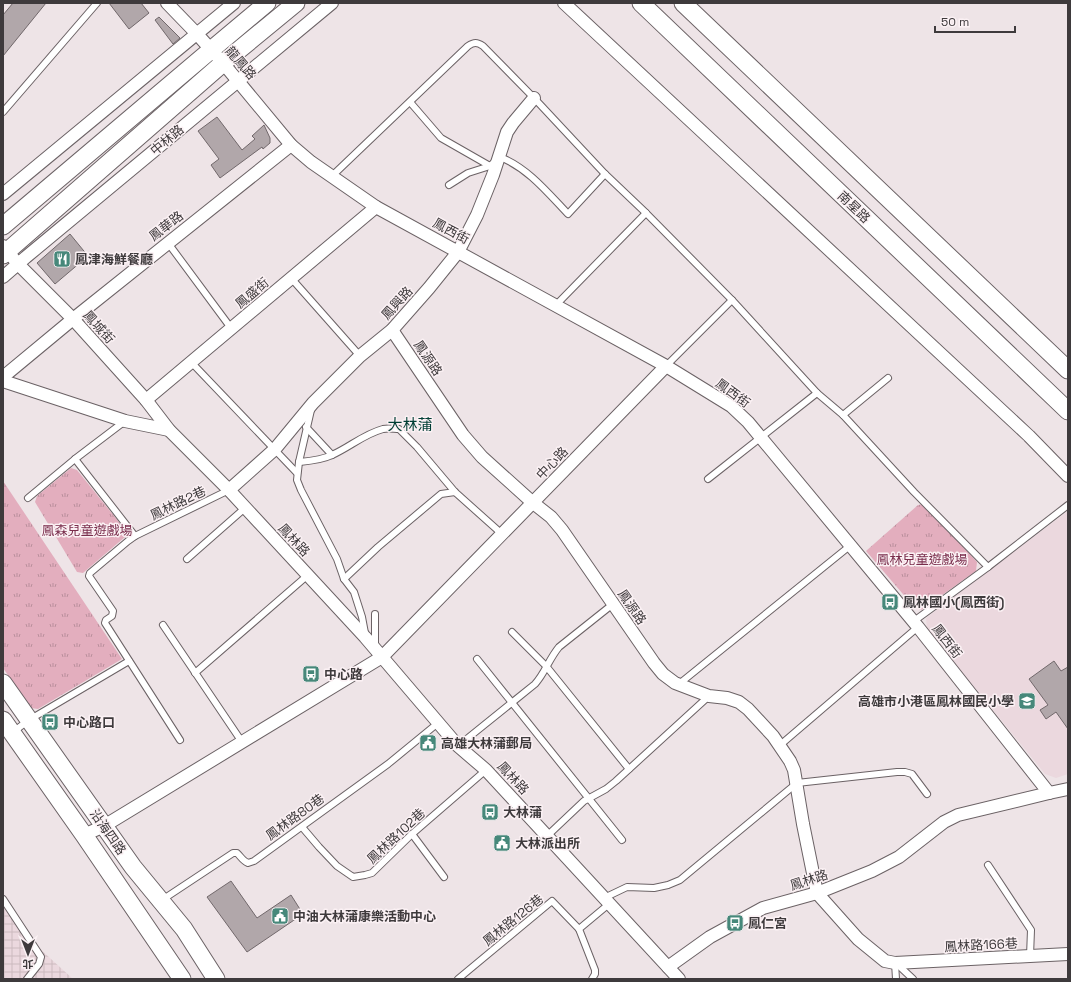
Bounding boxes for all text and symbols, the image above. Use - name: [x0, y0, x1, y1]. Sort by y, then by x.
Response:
- scale bar: [935, 8, 1015, 34]
- text: 50 m: [941, 14, 969, 30]
- street label: 龍鳳路: [222, 43, 260, 83]
- street label: 中林路: [147, 121, 187, 159]
- street label: 南星路: [834, 187, 874, 227]
- street label: 鳳華路: [145, 207, 187, 245]
- street label: 鳳西街: [430, 214, 472, 248]
- restaurant icon: 鳳津海鮮餐廳: [52, 249, 72, 269]
- place label: 鳳津海鮮餐廳: [75, 251, 153, 268]
- street label: 鳳盛街: [232, 274, 272, 312]
- street label: 鳳興路: [378, 283, 416, 323]
- street label: 鳳城街: [80, 307, 118, 347]
- street label: 鳳源路: [410, 337, 446, 379]
- street label: 鳳西街: [712, 375, 754, 411]
- district label: 大林蒲: [387, 415, 433, 434]
- street label: 中心路: [532, 443, 572, 483]
- street label: 鳳林路2巷: [147, 482, 209, 524]
- street label: 鳳林路: [274, 520, 314, 560]
- park label: 鳳森兒童遊戲場: [41, 522, 133, 539]
- park label: 鳳林兒童遊戲場: [876, 551, 968, 568]
- street label: 鳳源路: [614, 586, 650, 628]
- bus stop icon: 鳳林國小(鳳西街): [880, 592, 900, 612]
- place label: 鳳林國小(鳳西街): [903, 594, 1004, 611]
- street label: 鳳西街: [928, 620, 966, 662]
- bus stop icon: 中心路: [301, 664, 321, 684]
- place label: 中心路: [324, 666, 363, 683]
- school or university icon: 高雄市小港區鳳林國民小學: [1017, 691, 1037, 711]
- place label: 高雄市小港區鳳林國民小學: [858, 693, 1014, 710]
- bus stop icon: 中心路口: [40, 712, 60, 732]
- place label: 中心路口: [63, 714, 115, 731]
- public building icon: 高雄大林蒲郵局: [418, 733, 438, 753]
- place label: 高雄大林蒲郵局: [441, 735, 532, 752]
- street label: 鳳林路: [493, 758, 533, 798]
- street label: 鳳林路80巷: [262, 790, 328, 844]
- bus stop icon: 大林蒲: [480, 802, 500, 822]
- place label: 大林蒲: [503, 804, 542, 821]
- street label: 鳳林路102巷: [363, 805, 429, 867]
- street label: 沿海四路: [86, 806, 130, 858]
- public building icon: 大林派出所: [492, 833, 512, 853]
- place label: 大林派出所: [515, 835, 580, 852]
- street label: 鳳林路: [788, 866, 830, 894]
- street label: 鳳林路126巷: [479, 890, 547, 950]
- public building icon: 中油大林蒲康樂活動中心: [270, 906, 290, 926]
- place label: 中油大林蒲康樂活動中心: [293, 908, 436, 925]
- bus stop icon: 鳳仁宮: [725, 913, 745, 933]
- place label: 鳳仁宮: [748, 915, 787, 932]
- north arrow: [8, 934, 48, 974]
- street label: 鳳林路166巷: [944, 935, 1018, 955]
- text: 北: [23, 957, 34, 971]

